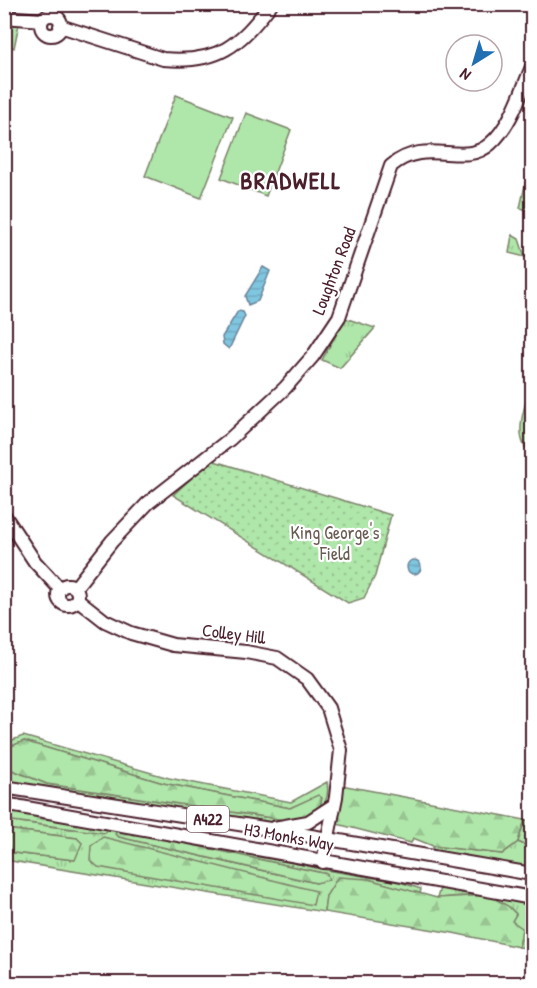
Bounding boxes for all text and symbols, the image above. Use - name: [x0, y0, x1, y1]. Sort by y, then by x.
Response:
- north arrow: [444, 33, 504, 93]
- text: N: [455, 63, 475, 86]
- district label: BRADWELL: [240, 164, 342, 196]
- street label: Loughton Road: [305, 223, 362, 318]
- park label: King George's Field: [291, 520, 379, 566]
- street label: Colley Hill: [201, 617, 268, 650]
- road number: A422: [187, 806, 229, 832]
- street label: H3 Monks Way: [242, 816, 336, 857]

